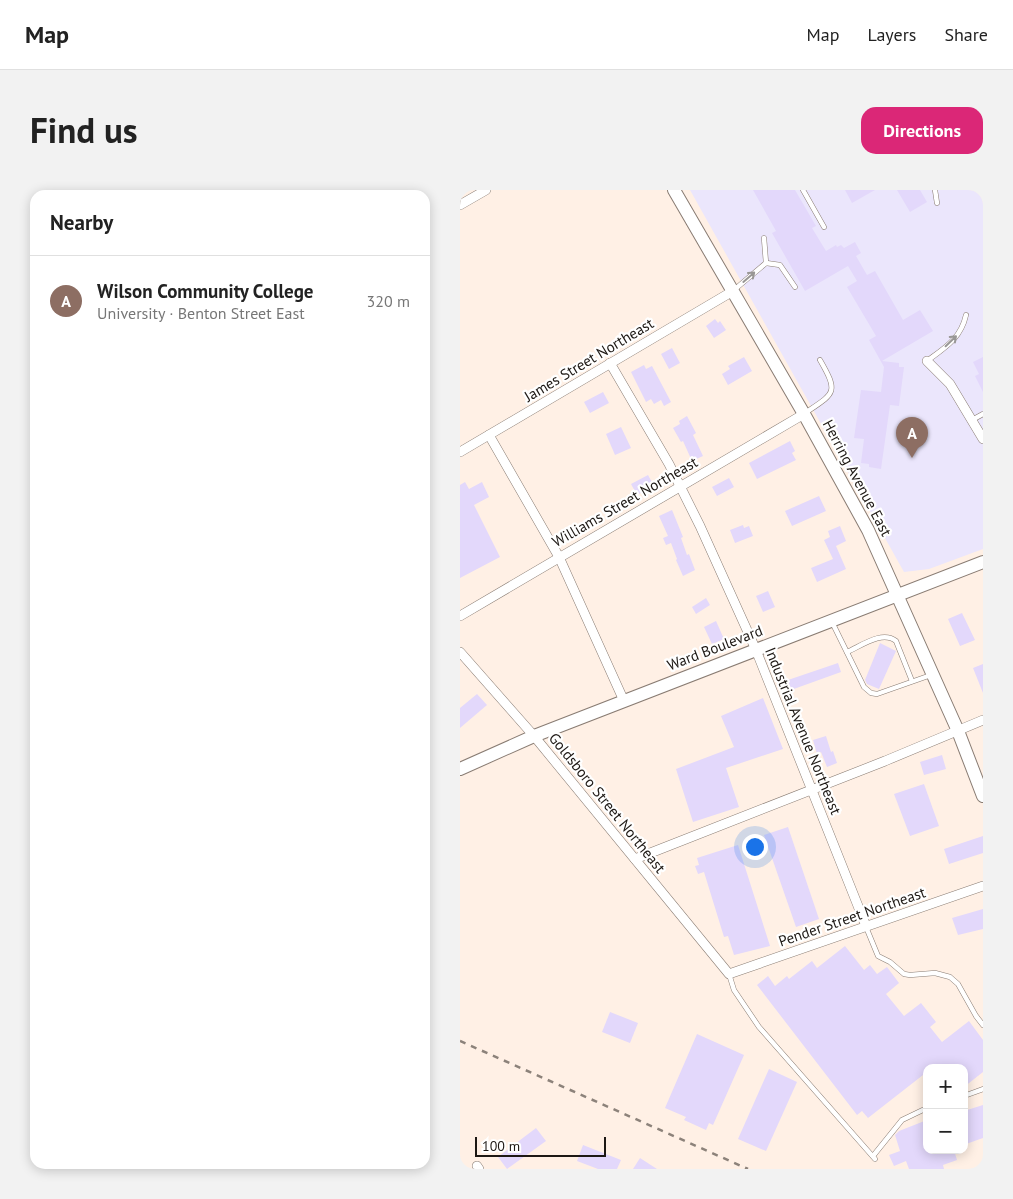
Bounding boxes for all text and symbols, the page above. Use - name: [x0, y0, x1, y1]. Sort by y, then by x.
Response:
- text: Map: [25, 19, 69, 50]
- text: Map: [807, 23, 839, 46]
- text: Layers: [867, 23, 916, 46]
- text: Share: [944, 23, 988, 46]
- text: Find us: [30, 107, 138, 153]
- button: Directions: [861, 107, 983, 154]
- text: Nearby: [50, 209, 113, 236]
- one-way arrow: [742, 272, 755, 283]
- text: Wilson Community College: [97, 279, 314, 303]
- text: A: [61, 291, 71, 311]
- text: 320 m: [367, 291, 410, 311]
- text: University · Benton Street East: [97, 303, 305, 323]
- street label: James Street Northeast: [520, 313, 657, 406]
- one-way arrow: [945, 335, 958, 347]
- street label: Herring Avenue East: [819, 416, 896, 539]
- pin: A: [896, 417, 928, 458]
- street label: Williams Street Northeast: [549, 452, 701, 551]
- street label: Ward Boulevard: [664, 621, 765, 674]
- street label: Industrial Avenue Northeast: [761, 644, 846, 817]
- street label: Goldsboro Street Northeast: [545, 729, 670, 877]
- your location: [742, 834, 768, 860]
- street label: Pender Street Northeast: [776, 882, 928, 951]
- map controls: [923, 1064, 968, 1154]
- button: +: [923, 1064, 968, 1109]
- button: −: [923, 1109, 968, 1154]
- scale bar: [475, 1134, 606, 1157]
- text: 100 m: [482, 1137, 520, 1155]

